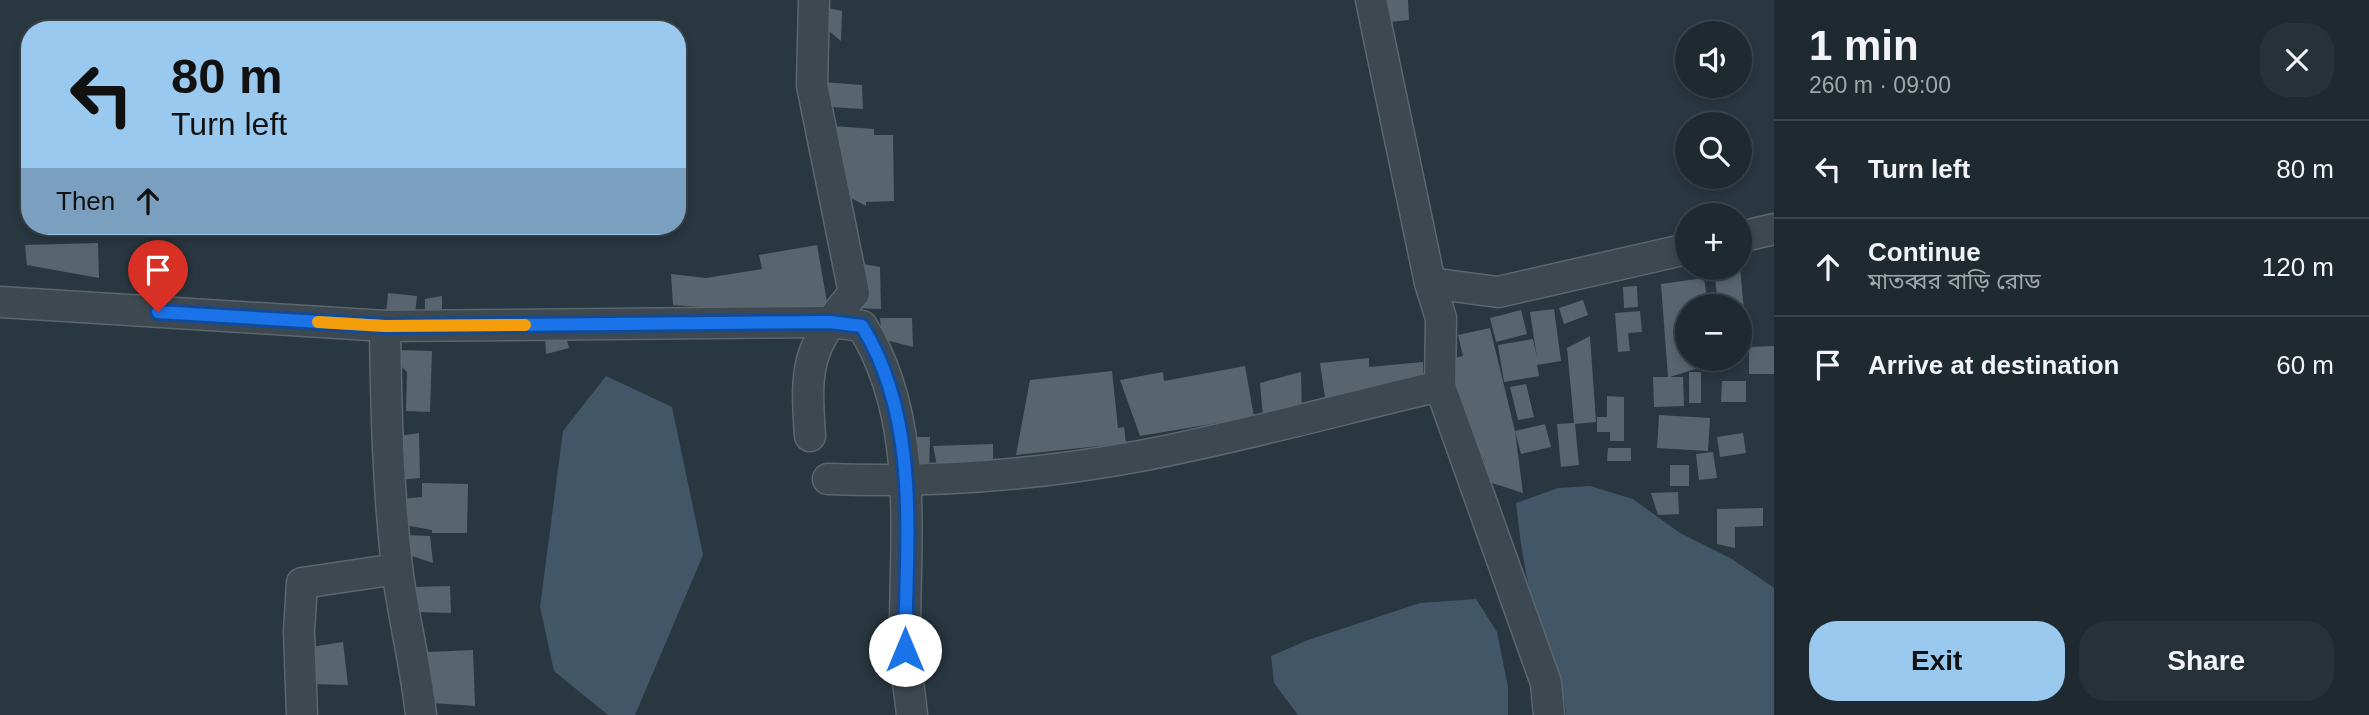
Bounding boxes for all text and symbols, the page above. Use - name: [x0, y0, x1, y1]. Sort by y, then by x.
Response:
- map controls: [1675, 21, 1752, 371]
- button: sound: [1675, 21, 1752, 98]
- text: 1 min: [1809, 22, 1919, 69]
- button: close: [2260, 23, 2334, 97]
- icon: left: [56, 49, 147, 140]
- text: 80 m: [171, 49, 283, 103]
- text: 260 m · 09:00: [1809, 72, 1951, 98]
- text: Turn left: [171, 106, 287, 142]
- button: search: [1675, 112, 1752, 189]
- icon: left: [1809, 150, 1847, 188]
- text: Turn left: [1868, 154, 1970, 184]
- text: 80 m: [2276, 154, 2334, 184]
- icon: ahead: [129, 182, 167, 220]
- text: Then: [56, 186, 115, 216]
- button: +: [1675, 203, 1752, 280]
- text: Continue: [1868, 237, 1981, 267]
- pin: [128, 240, 188, 312]
- icon: ahead: [1809, 248, 1847, 286]
- icon: arrive: [139, 251, 177, 289]
- text: 120 m: [2262, 252, 2334, 282]
- text: মাতব্বর বাড়ি রোড: [1868, 268, 2041, 294]
- button: −: [1675, 294, 1752, 371]
- icon: arrive: [1809, 346, 1847, 384]
- text: Arrive at destination: [1868, 350, 2119, 380]
- text: 60 m: [2276, 350, 2334, 380]
- position arrow: [868, 613, 942, 687]
- button: Exit: [1809, 621, 2065, 701]
- button: Share: [2079, 621, 2334, 701]

